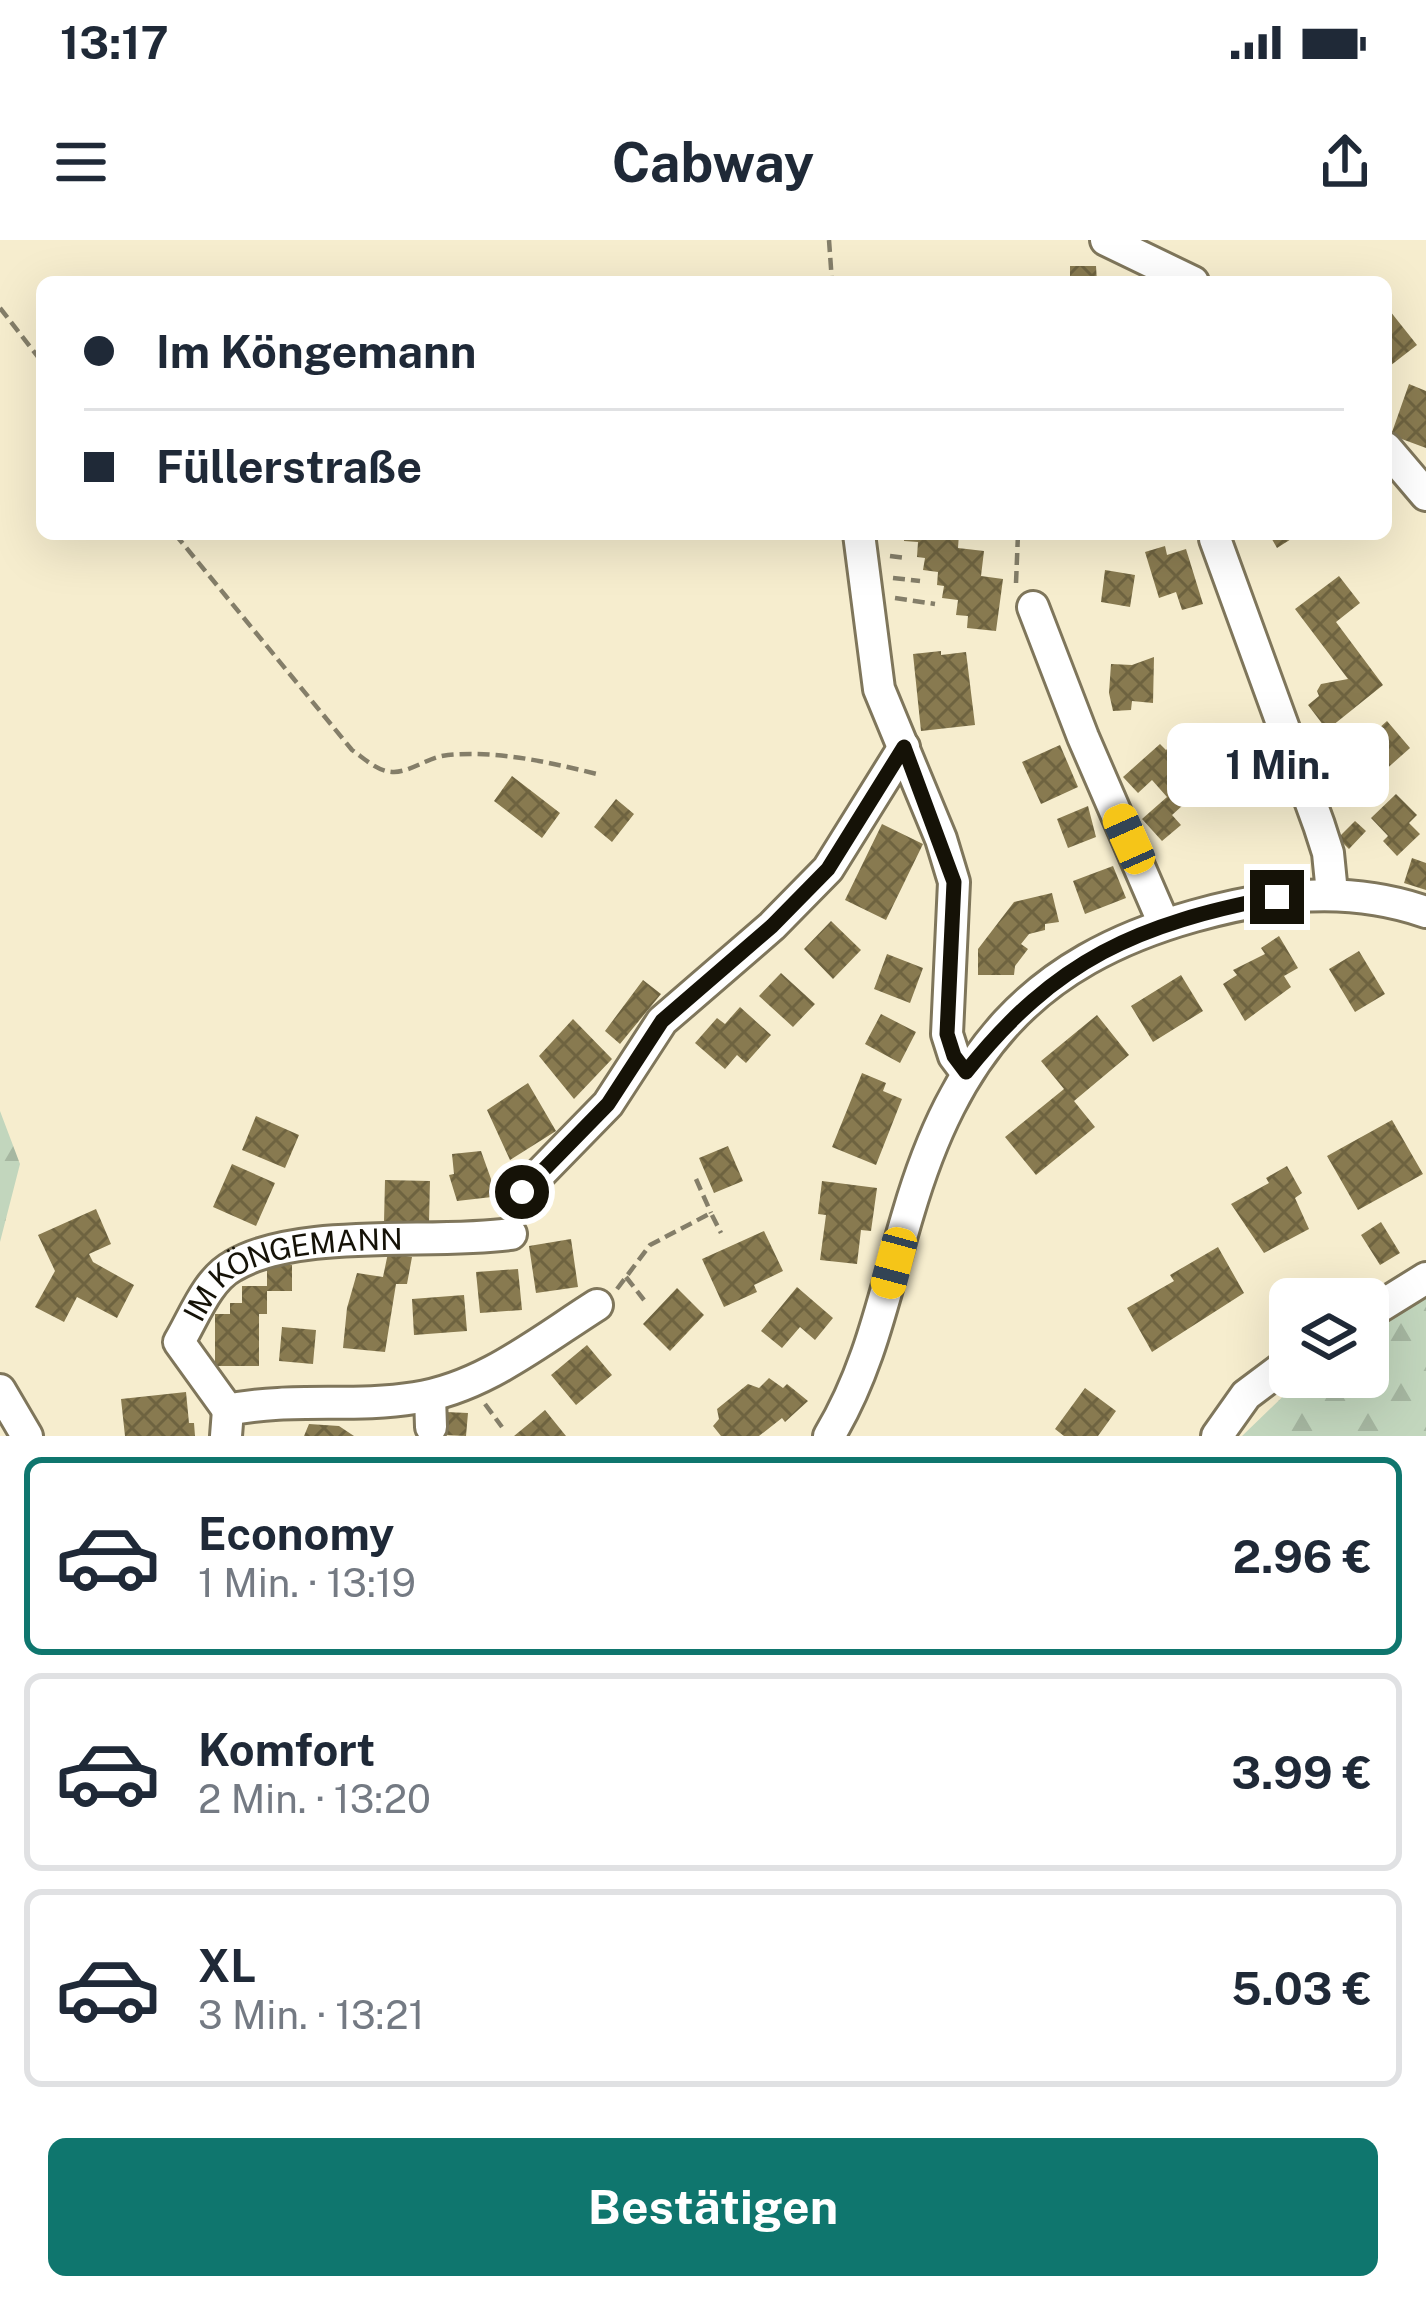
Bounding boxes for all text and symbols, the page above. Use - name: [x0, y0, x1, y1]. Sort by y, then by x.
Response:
- text: 13:17: [60, 16, 169, 69]
- icon: menu: [48, 129, 114, 195]
- icon: share: [1312, 129, 1378, 195]
- text: Cabway: [612, 131, 814, 194]
- text: Im Köngemann: [156, 325, 476, 378]
- text: Füllerstraße: [156, 440, 422, 493]
- callout: 1 Min.: [1166, 723, 1388, 807]
- text: 1 Min.: [1225, 742, 1331, 788]
- car: [1098, 799, 1160, 879]
- route end: [1250, 870, 1304, 924]
- route start: [495, 1165, 549, 1219]
- street label: IM KÖNGEMANN: [176, 1221, 403, 1327]
- car: [867, 1224, 921, 1302]
- map controls: [1269, 1278, 1389, 1398]
- button: layers: [1269, 1278, 1389, 1398]
- icon: car: [54, 1502, 162, 1610]
- text: Economy: [198, 1507, 394, 1560]
- text: 2.96 €: [1233, 1530, 1372, 1583]
- text: 1 Min. · 13:19: [198, 1560, 416, 1606]
- icon: car: [54, 1718, 162, 1826]
- text: Komfort: [198, 1723, 375, 1776]
- text: 3.99 €: [1231, 1746, 1372, 1799]
- text: 2 Min. · 13:20: [198, 1776, 431, 1822]
- icon: car: [54, 1934, 162, 2042]
- text: XL: [198, 1939, 256, 1992]
- text: 5.03 €: [1231, 1962, 1372, 2015]
- text: 3 Min. · 13:21: [198, 1992, 424, 2038]
- button: Bestätigen: [48, 2138, 1378, 2276]

